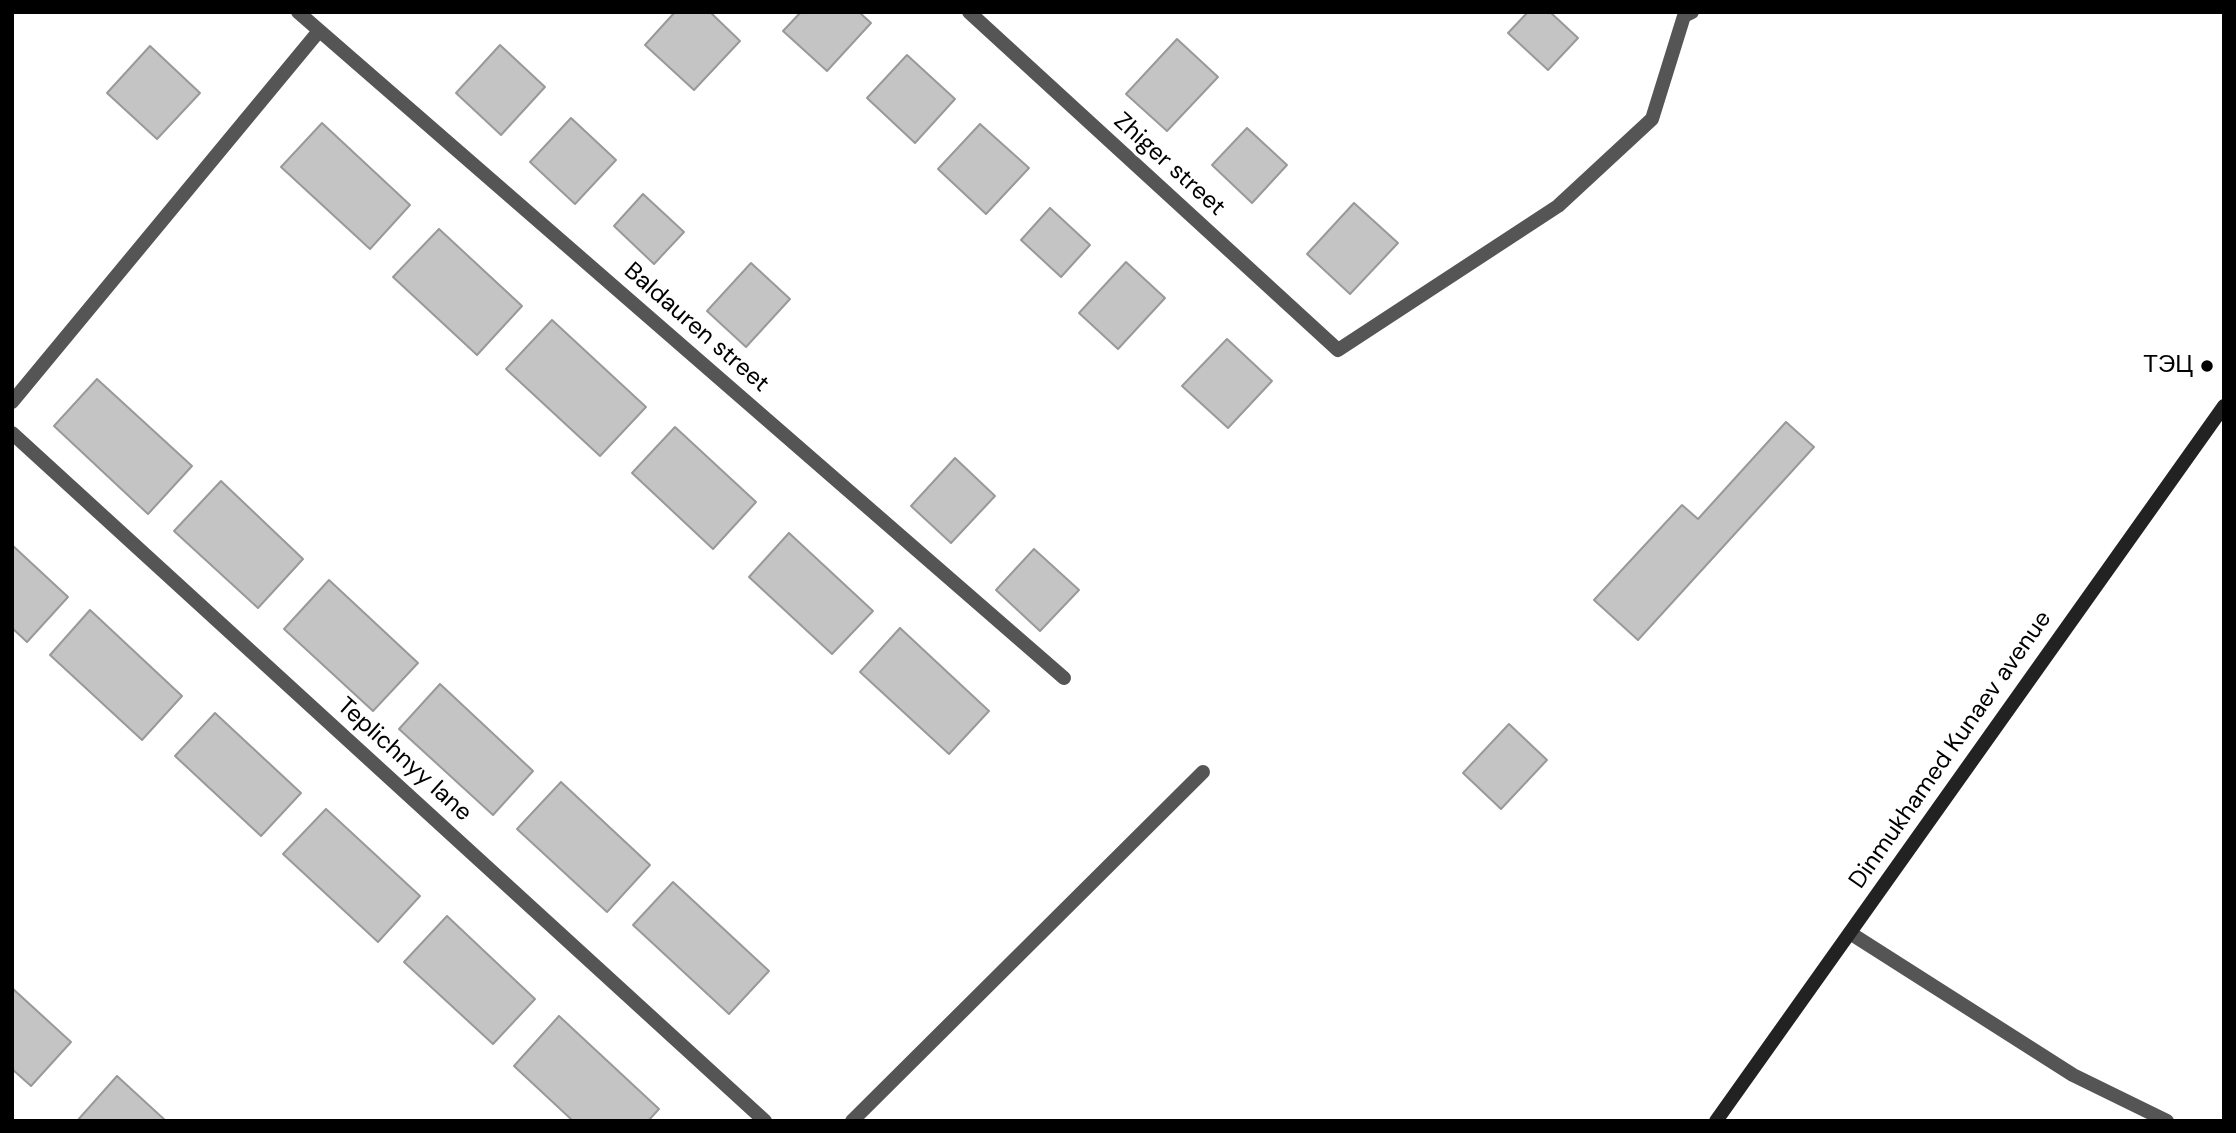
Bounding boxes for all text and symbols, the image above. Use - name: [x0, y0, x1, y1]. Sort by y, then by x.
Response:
- street label: Zhiger street: [1107, 107, 1231, 223]
- street label: Baldauren street: [618, 257, 774, 399]
- place label: ТЭЦ: [2143, 352, 2193, 380]
- marker: ТЭЦ: [2199, 358, 2215, 374]
- street label: Dinmukhamed Kunaev avenue: [1844, 606, 2058, 894]
- street label: Teplichnyy lane: [331, 692, 477, 828]

